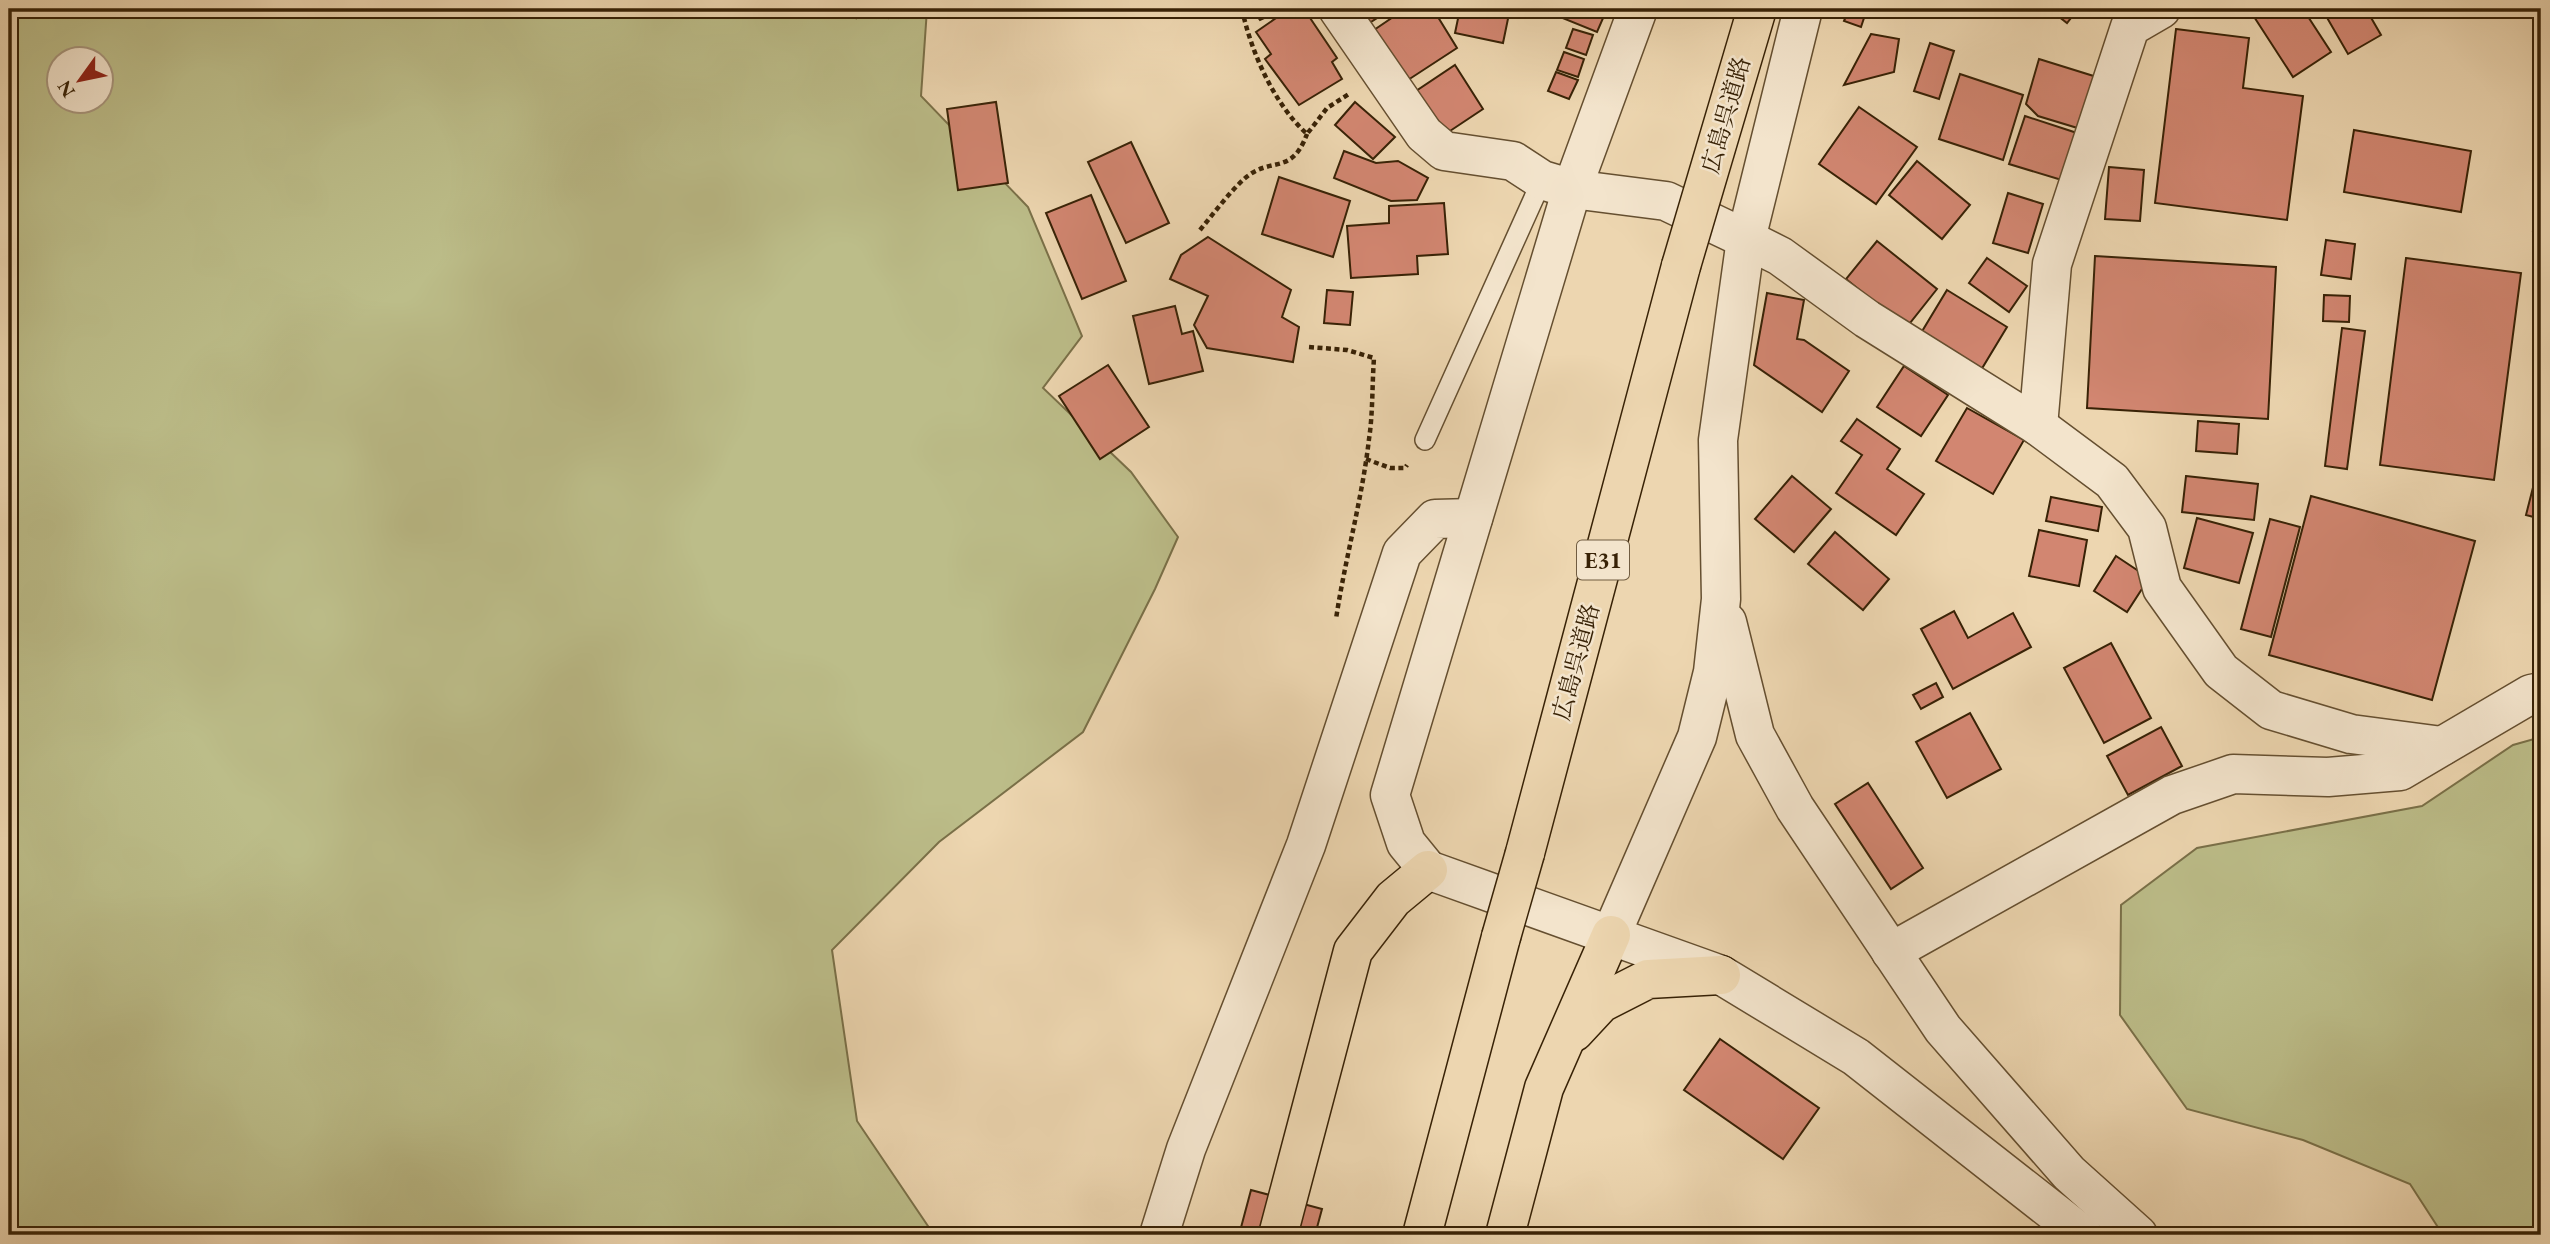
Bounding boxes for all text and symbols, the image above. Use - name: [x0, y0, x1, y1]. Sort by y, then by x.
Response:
- north arrow: [46, 46, 116, 116]
- street label: 広島呉道路: [1694, 53, 1757, 177]
- text: N: [51, 75, 81, 102]
- road number: E31: [1577, 540, 1629, 580]
- street label: 広島呉道路: [1545, 600, 1606, 724]

